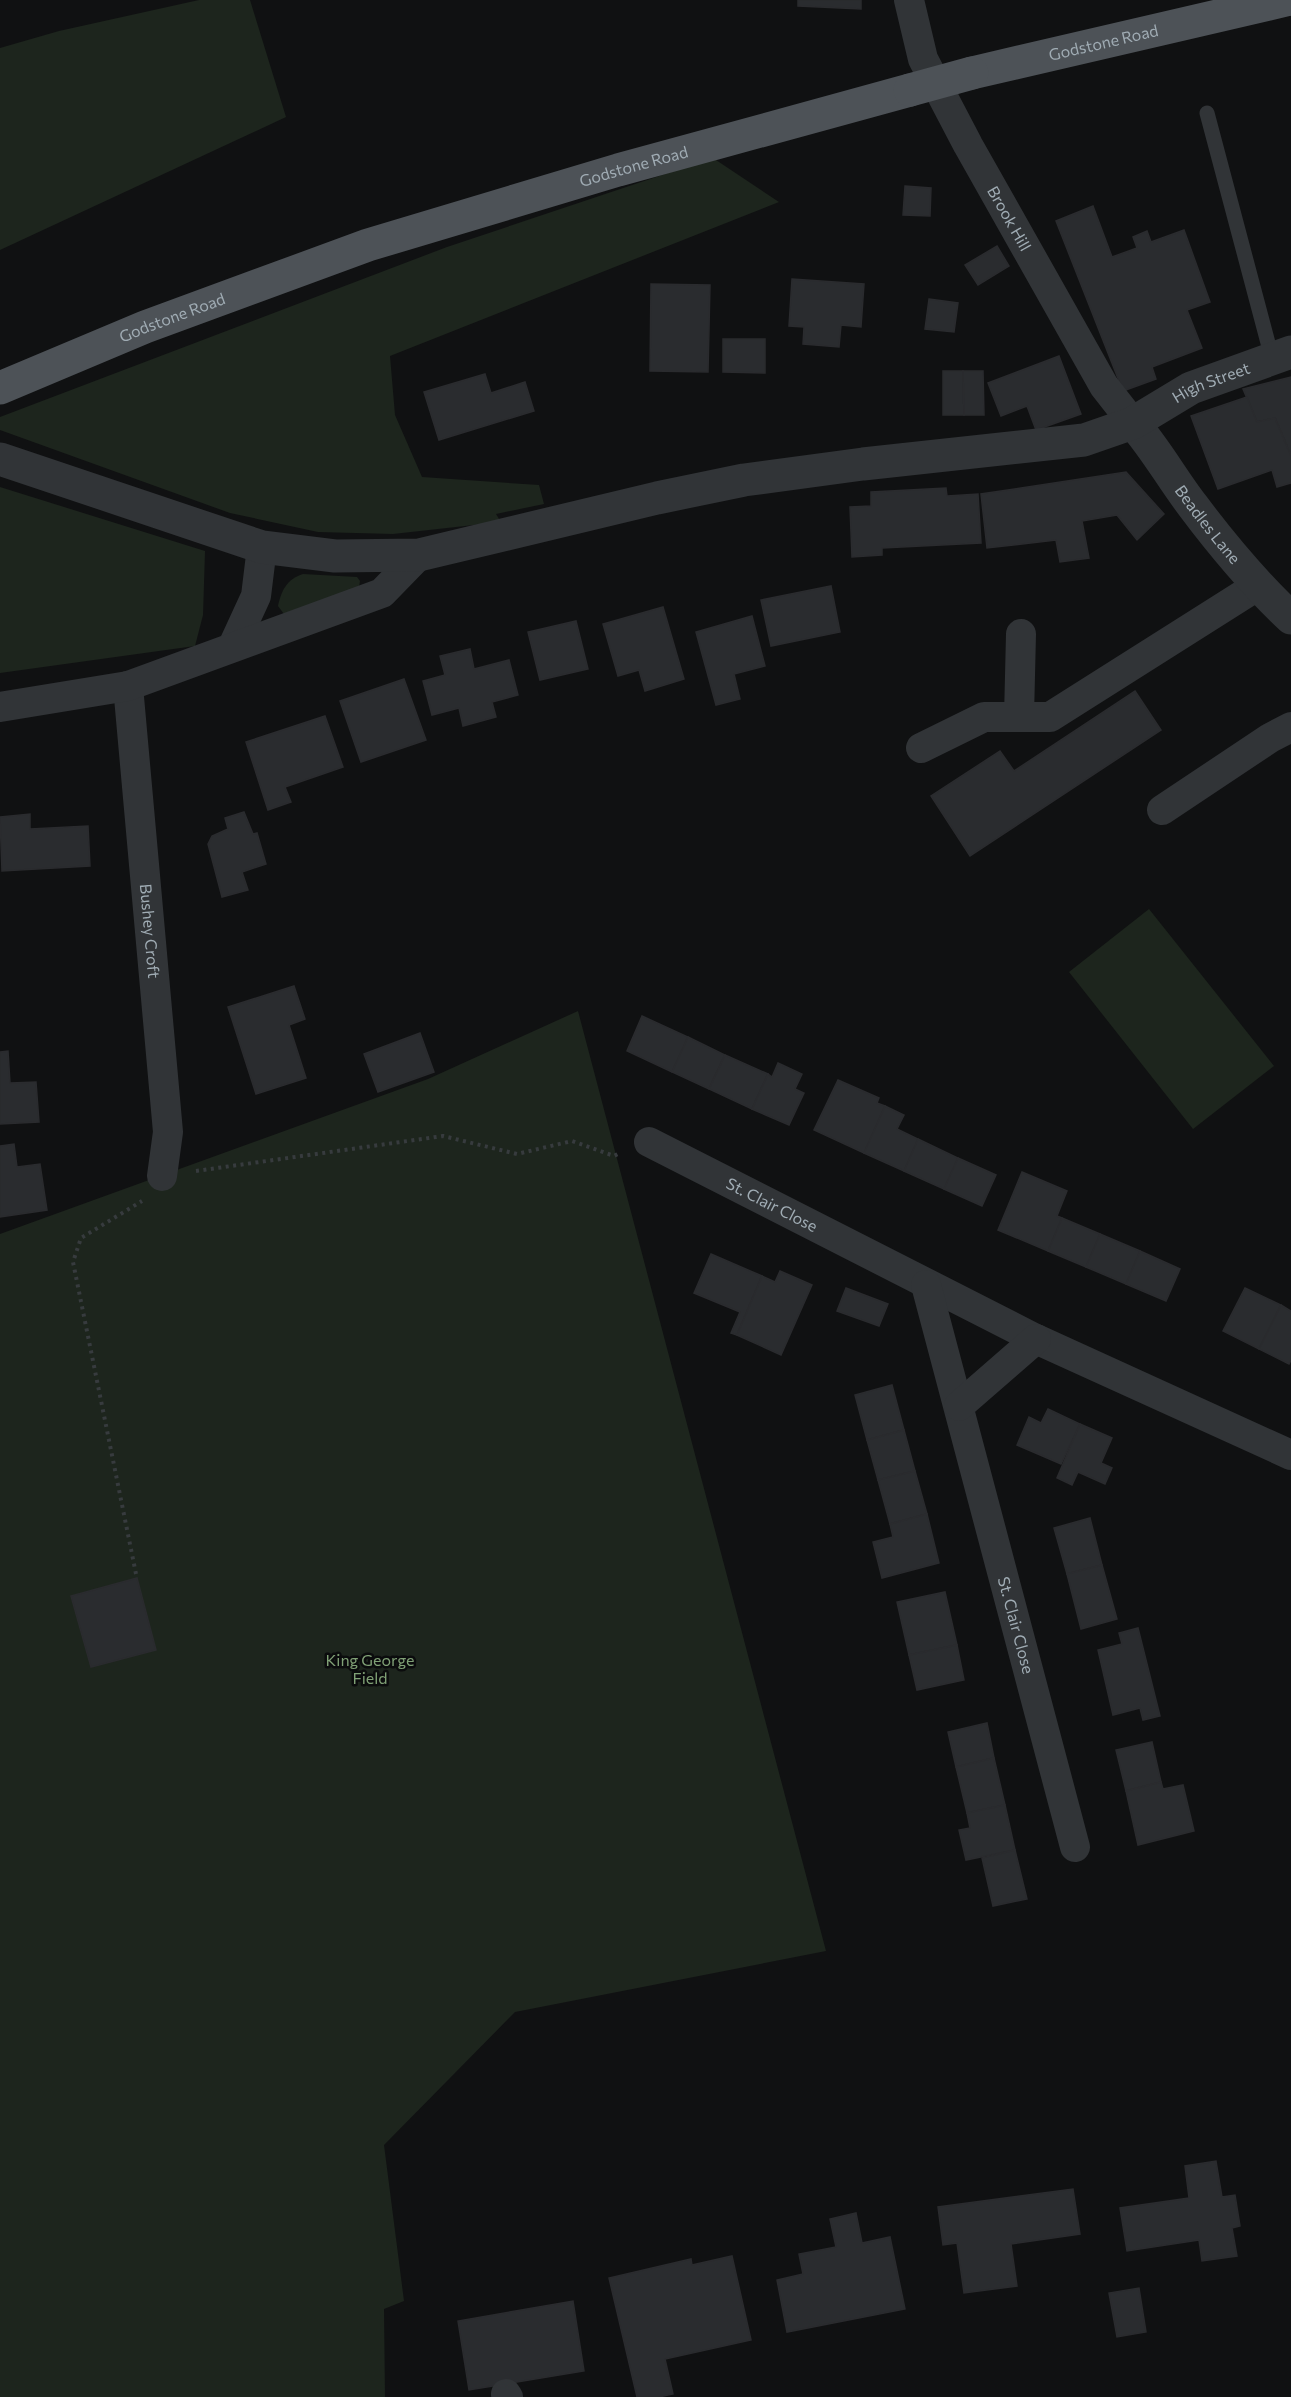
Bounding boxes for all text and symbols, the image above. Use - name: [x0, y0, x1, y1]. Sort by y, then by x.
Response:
- street label: Godstone Road: [1047, 20, 1160, 64]
- street label: Godstone Road: [577, 141, 690, 190]
- street label: Brook Hill: [984, 182, 1036, 254]
- street label: Godstone Road: [116, 288, 228, 346]
- street label: High Street: [1168, 358, 1252, 406]
- street label: Beadles Lane: [1172, 481, 1245, 567]
- street label: Bushey Croft: [137, 883, 164, 979]
- street label: St. Clair Close: [723, 1173, 821, 1235]
- street label: St. Clair Close: [995, 1574, 1039, 1676]
- park label: King George Field: [326, 1650, 414, 1687]

